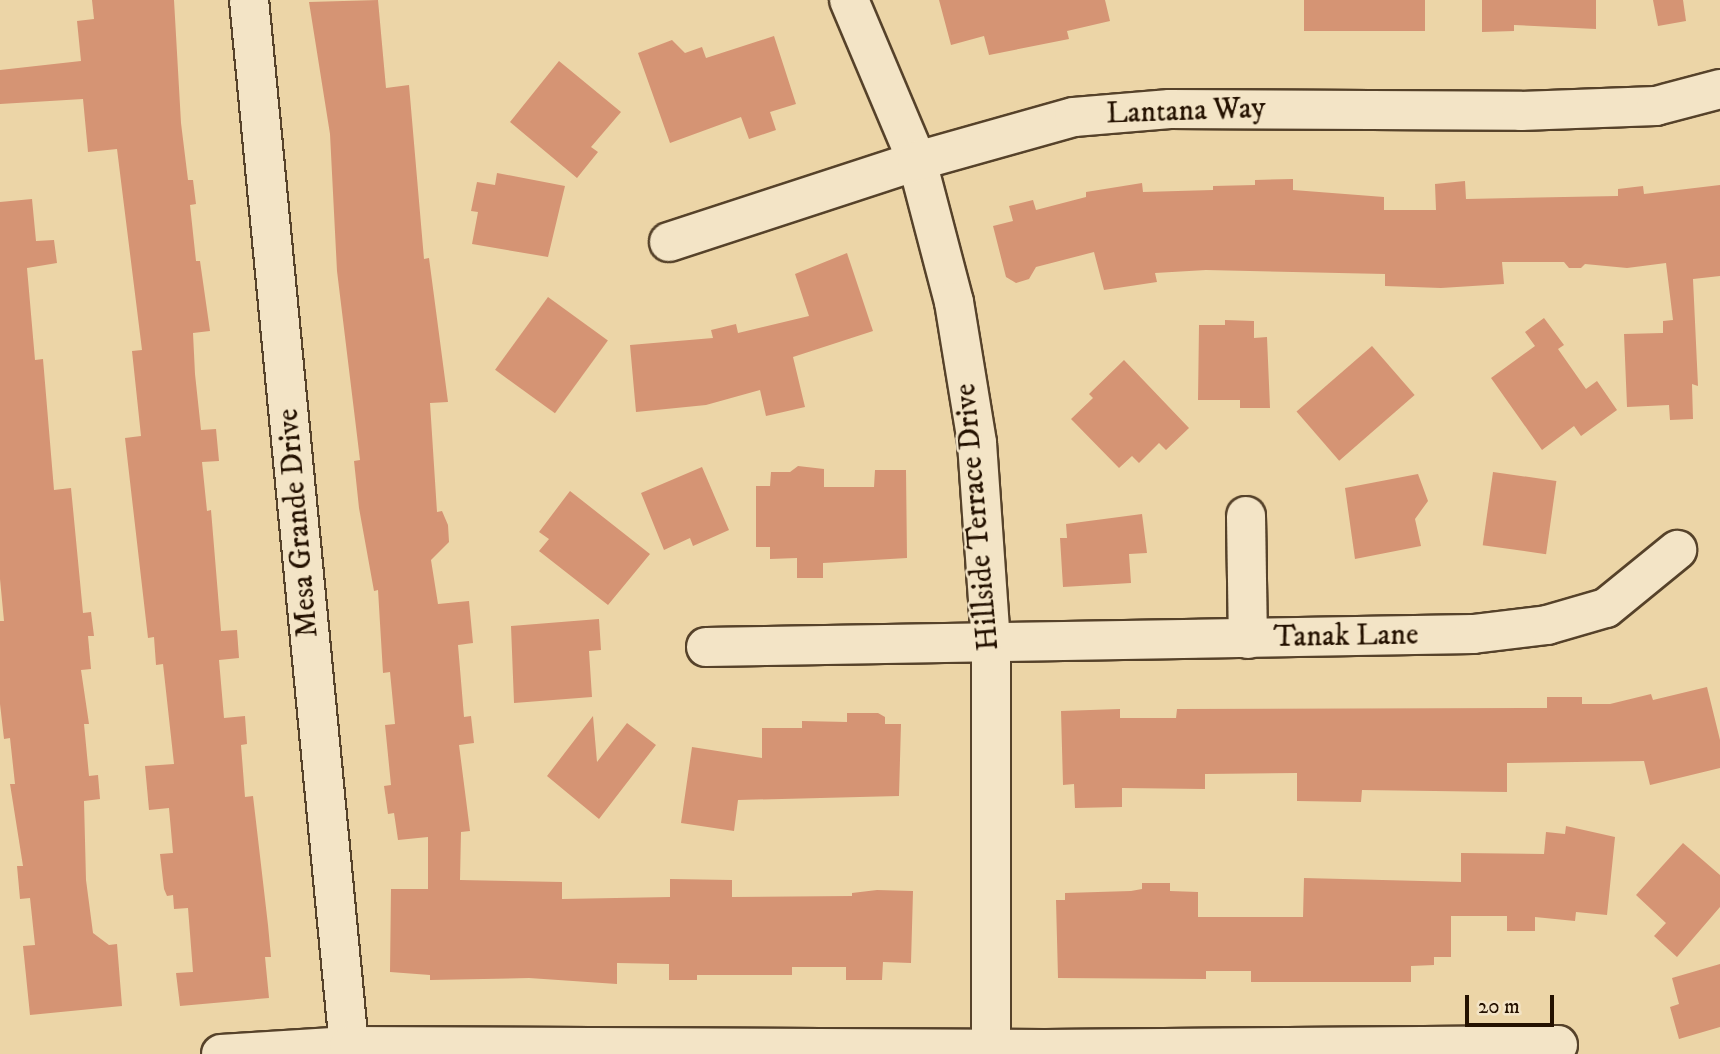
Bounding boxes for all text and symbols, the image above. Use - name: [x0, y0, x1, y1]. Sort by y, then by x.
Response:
- street label: Lantana Way: [1106, 91, 1266, 133]
- street label: Hillside Terrace Drive: [948, 382, 1008, 652]
- street label: Mesa Grande Drive: [271, 407, 327, 639]
- street label: Tanak Lane: [1273, 618, 1419, 656]
- scale bar: [1468, 981, 1557, 1025]
- text: 20 m: [1478, 994, 1520, 1020]

